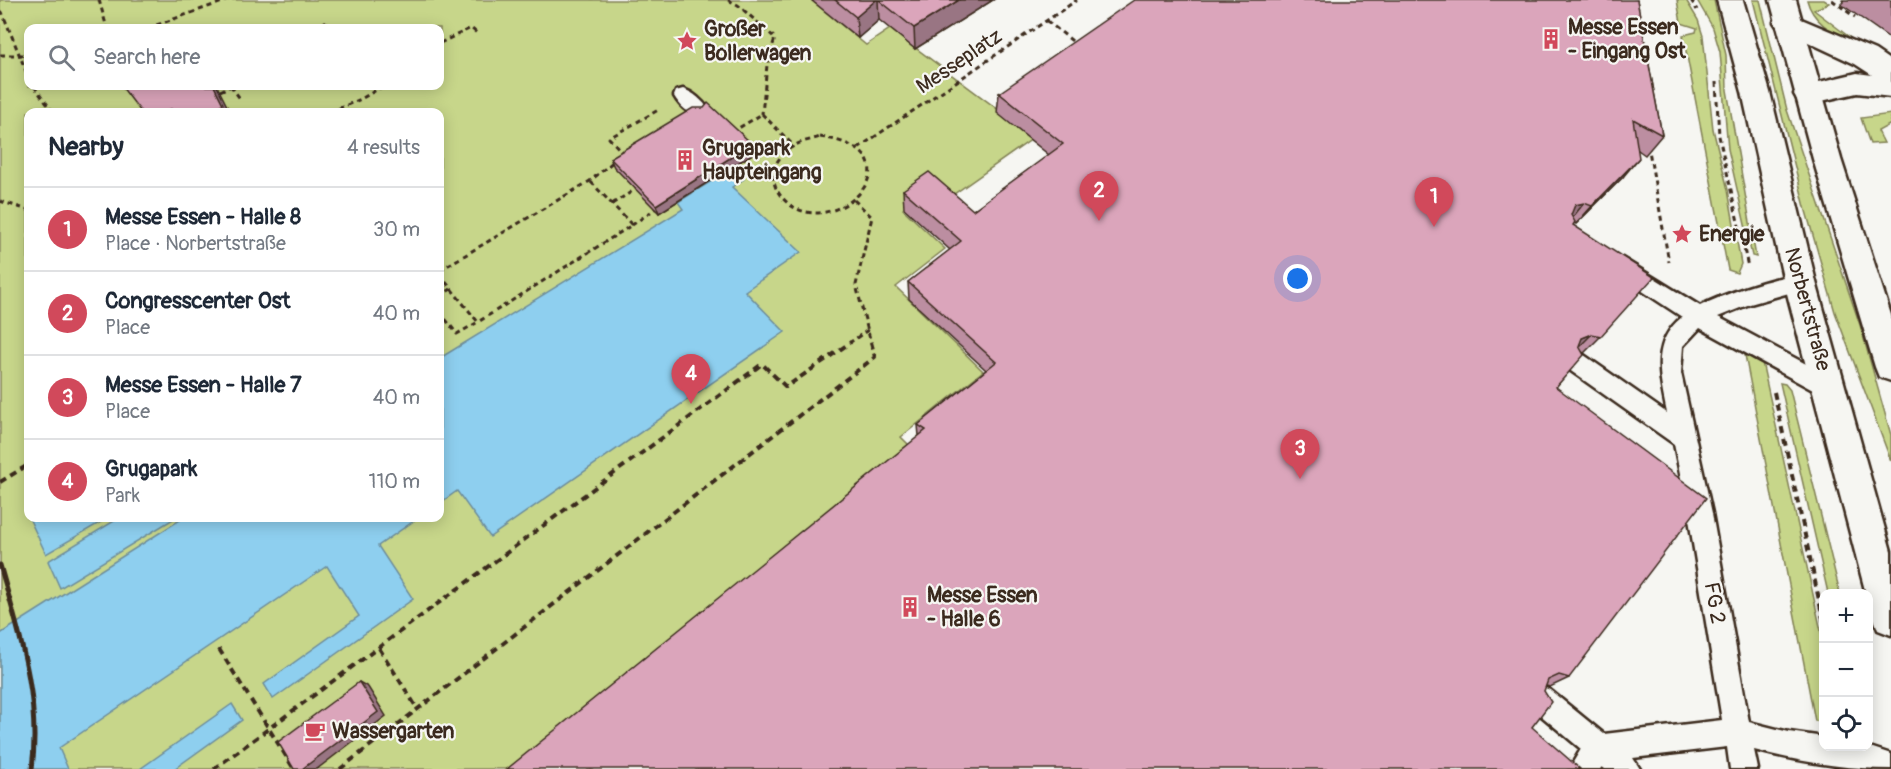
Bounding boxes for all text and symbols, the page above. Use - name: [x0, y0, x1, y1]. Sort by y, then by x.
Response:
- place label: Messe Essen - Eingang Ost: [1568, 14, 1686, 65]
- place label: Großer Bollerwagen: [704, 16, 811, 67]
- street label: Messeplatz: [911, 23, 1008, 100]
- search box: [24, 24, 444, 90]
- building icon: Messe Essen - Eingang Ost: [1539, 27, 1563, 51]
- place icon: Großer Bollerwagen: [675, 29, 699, 53]
- icon: search: [45, 41, 78, 74]
- text: Search here: [93, 43, 200, 71]
- text: Nearby: [48, 131, 124, 163]
- text: 4 results: [347, 135, 420, 160]
- place label: Grugapark Haupteingang: [702, 135, 822, 186]
- building icon: Grugapark Haupteingang: [673, 148, 697, 172]
- pin: 2: [1080, 172, 1118, 221]
- pin: 1: [1414, 178, 1454, 227]
- text: Messe Essen - Halle 8: [105, 203, 301, 231]
- text: 1: [64, 217, 71, 242]
- text: 30 m: [373, 217, 420, 242]
- place label: Energie: [1699, 221, 1765, 248]
- place icon: Energie: [1670, 222, 1694, 246]
- text: Place · Norbertstraße: [105, 231, 286, 256]
- street label: Norbertstraße: [1778, 245, 1837, 374]
- your location: [1283, 264, 1312, 293]
- text: Congresscenter Ost: [105, 287, 290, 315]
- text: 2: [62, 301, 73, 326]
- text: 40 m: [373, 301, 420, 326]
- text: Place: [105, 315, 150, 340]
- pin: 4: [672, 354, 710, 404]
- text: Messe Essen - Halle 7: [105, 371, 302, 399]
- text: 3: [62, 385, 73, 410]
- text: 40 m: [373, 385, 420, 410]
- text: Place: [105, 399, 150, 424]
- pin: 3: [1280, 430, 1320, 479]
- text: Grugapark: [105, 455, 197, 483]
- text: 4: [62, 469, 73, 494]
- text: 110 m: [369, 469, 420, 494]
- text: Park: [105, 483, 140, 508]
- street label: FG 2: [1698, 580, 1731, 626]
- place label: Messe Essen - Halle 6: [927, 582, 1038, 633]
- map controls: [1819, 589, 1873, 751]
- button: +: [1819, 589, 1873, 643]
- building icon: Messe Essen - Halle 6: [898, 595, 922, 619]
- button: −: [1819, 643, 1873, 697]
- button: locate: [1819, 697, 1873, 751]
- place label: Wassergarten: [332, 718, 455, 745]
- cafe icon: Wassergarten: [303, 719, 327, 743]

